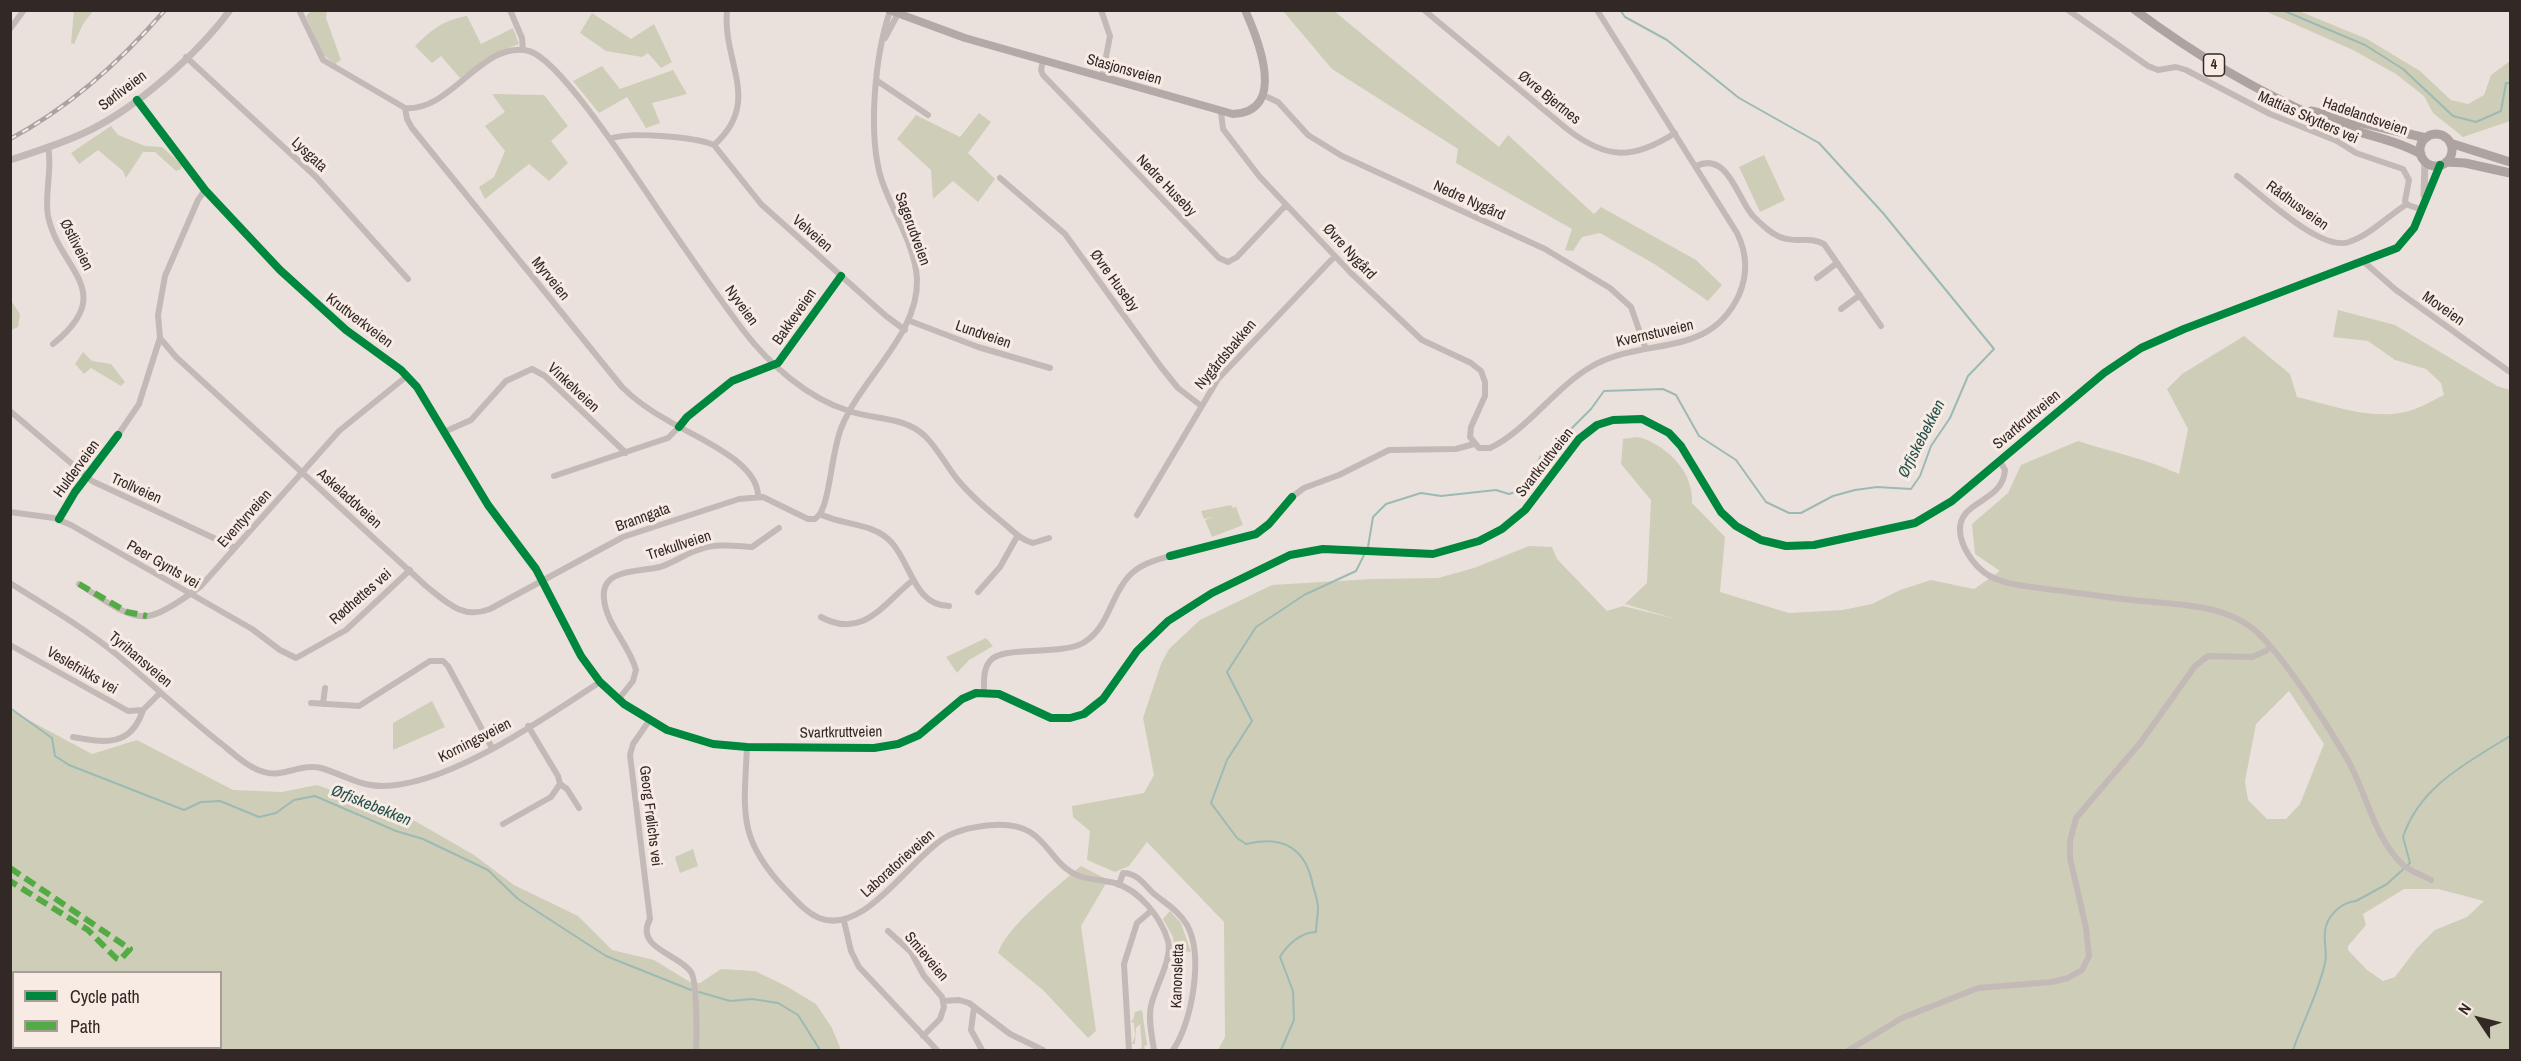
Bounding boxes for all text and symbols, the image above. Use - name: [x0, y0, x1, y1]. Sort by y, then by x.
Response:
- street label: Stasjonsveien: [1084, 51, 1164, 89]
- road number: 4: [2204, 54, 2224, 76]
- street label: Sørliveien: [95, 67, 151, 115]
- street label: Øvre Bjertnes: [1514, 67, 1584, 129]
- street label: Mattias Skytters vei: [2255, 88, 2361, 148]
- street label: Hadelandsveien: [2320, 94, 2410, 140]
- street label: Lysgata: [287, 134, 331, 176]
- street label: Nedre Huseby: [1132, 151, 1200, 221]
- street label: Nedre Nygård: [1430, 177, 1508, 225]
- street label: Rådhusveien: [2262, 177, 2332, 235]
- street label: Sagerudveien: [890, 190, 934, 268]
- street label: Velveien: [788, 212, 836, 256]
- street label: Østliveien: [55, 216, 97, 274]
- street label: Øvre Nygård: [1319, 220, 1379, 284]
- street label: Øvre Huseby: [1086, 247, 1142, 315]
- street label: Myrveien: [527, 254, 573, 304]
- street label: Nyveien: [720, 282, 762, 330]
- street label: Bakkeveien: [769, 286, 821, 348]
- street label: Moveien: [2419, 288, 2467, 330]
- street label: Kruttverkveien: [322, 290, 396, 352]
- street label: Nygårdsbakken: [1192, 316, 1260, 394]
- street label: Kvernstuveien: [1615, 316, 1695, 352]
- street label: Lundveien: [953, 317, 1013, 353]
- street label: Vinkelveien: [543, 360, 603, 416]
- street label: Svartkruttveien: [1990, 387, 2064, 453]
- water label: Ørfiskebekken: [1894, 397, 1950, 481]
- street label: Svartkruttveien: [1512, 425, 1578, 501]
- street label: Hulderveien: [50, 437, 104, 501]
- street label: Askeladdveien: [313, 465, 385, 533]
- street label: Trollveien: [108, 470, 164, 508]
- street label: Eventyrveien: [214, 486, 276, 552]
- street label: Branngata: [613, 500, 673, 536]
- street label: Trekullveien: [645, 527, 713, 565]
- street label: Peer Gynts vei: [123, 537, 203, 593]
- street label: Rødhettes vei: [326, 565, 396, 629]
- street label: Tyrihansveien: [105, 628, 175, 692]
- street label: Veslefrikks vei: [43, 643, 121, 699]
- street label: Korningsveien: [436, 715, 514, 767]
- street label: Svartkruttveien: [799, 723, 883, 743]
- street label: Georg Frølichs vei: [635, 765, 665, 867]
- water label: Ørfiskebekken: [328, 781, 414, 831]
- street label: Laboratorieveien: [857, 826, 939, 902]
- street label: Smieveien: [900, 929, 952, 985]
- street label: Kanonsletta: [1168, 943, 1188, 1009]
- legend: [12, 971, 222, 1049]
- text: Cycle path: [70, 984, 140, 1009]
- north arrow: [2449, 989, 2509, 1049]
- text: N: [2453, 998, 2476, 1019]
- text: Path: [70, 1014, 100, 1039]

